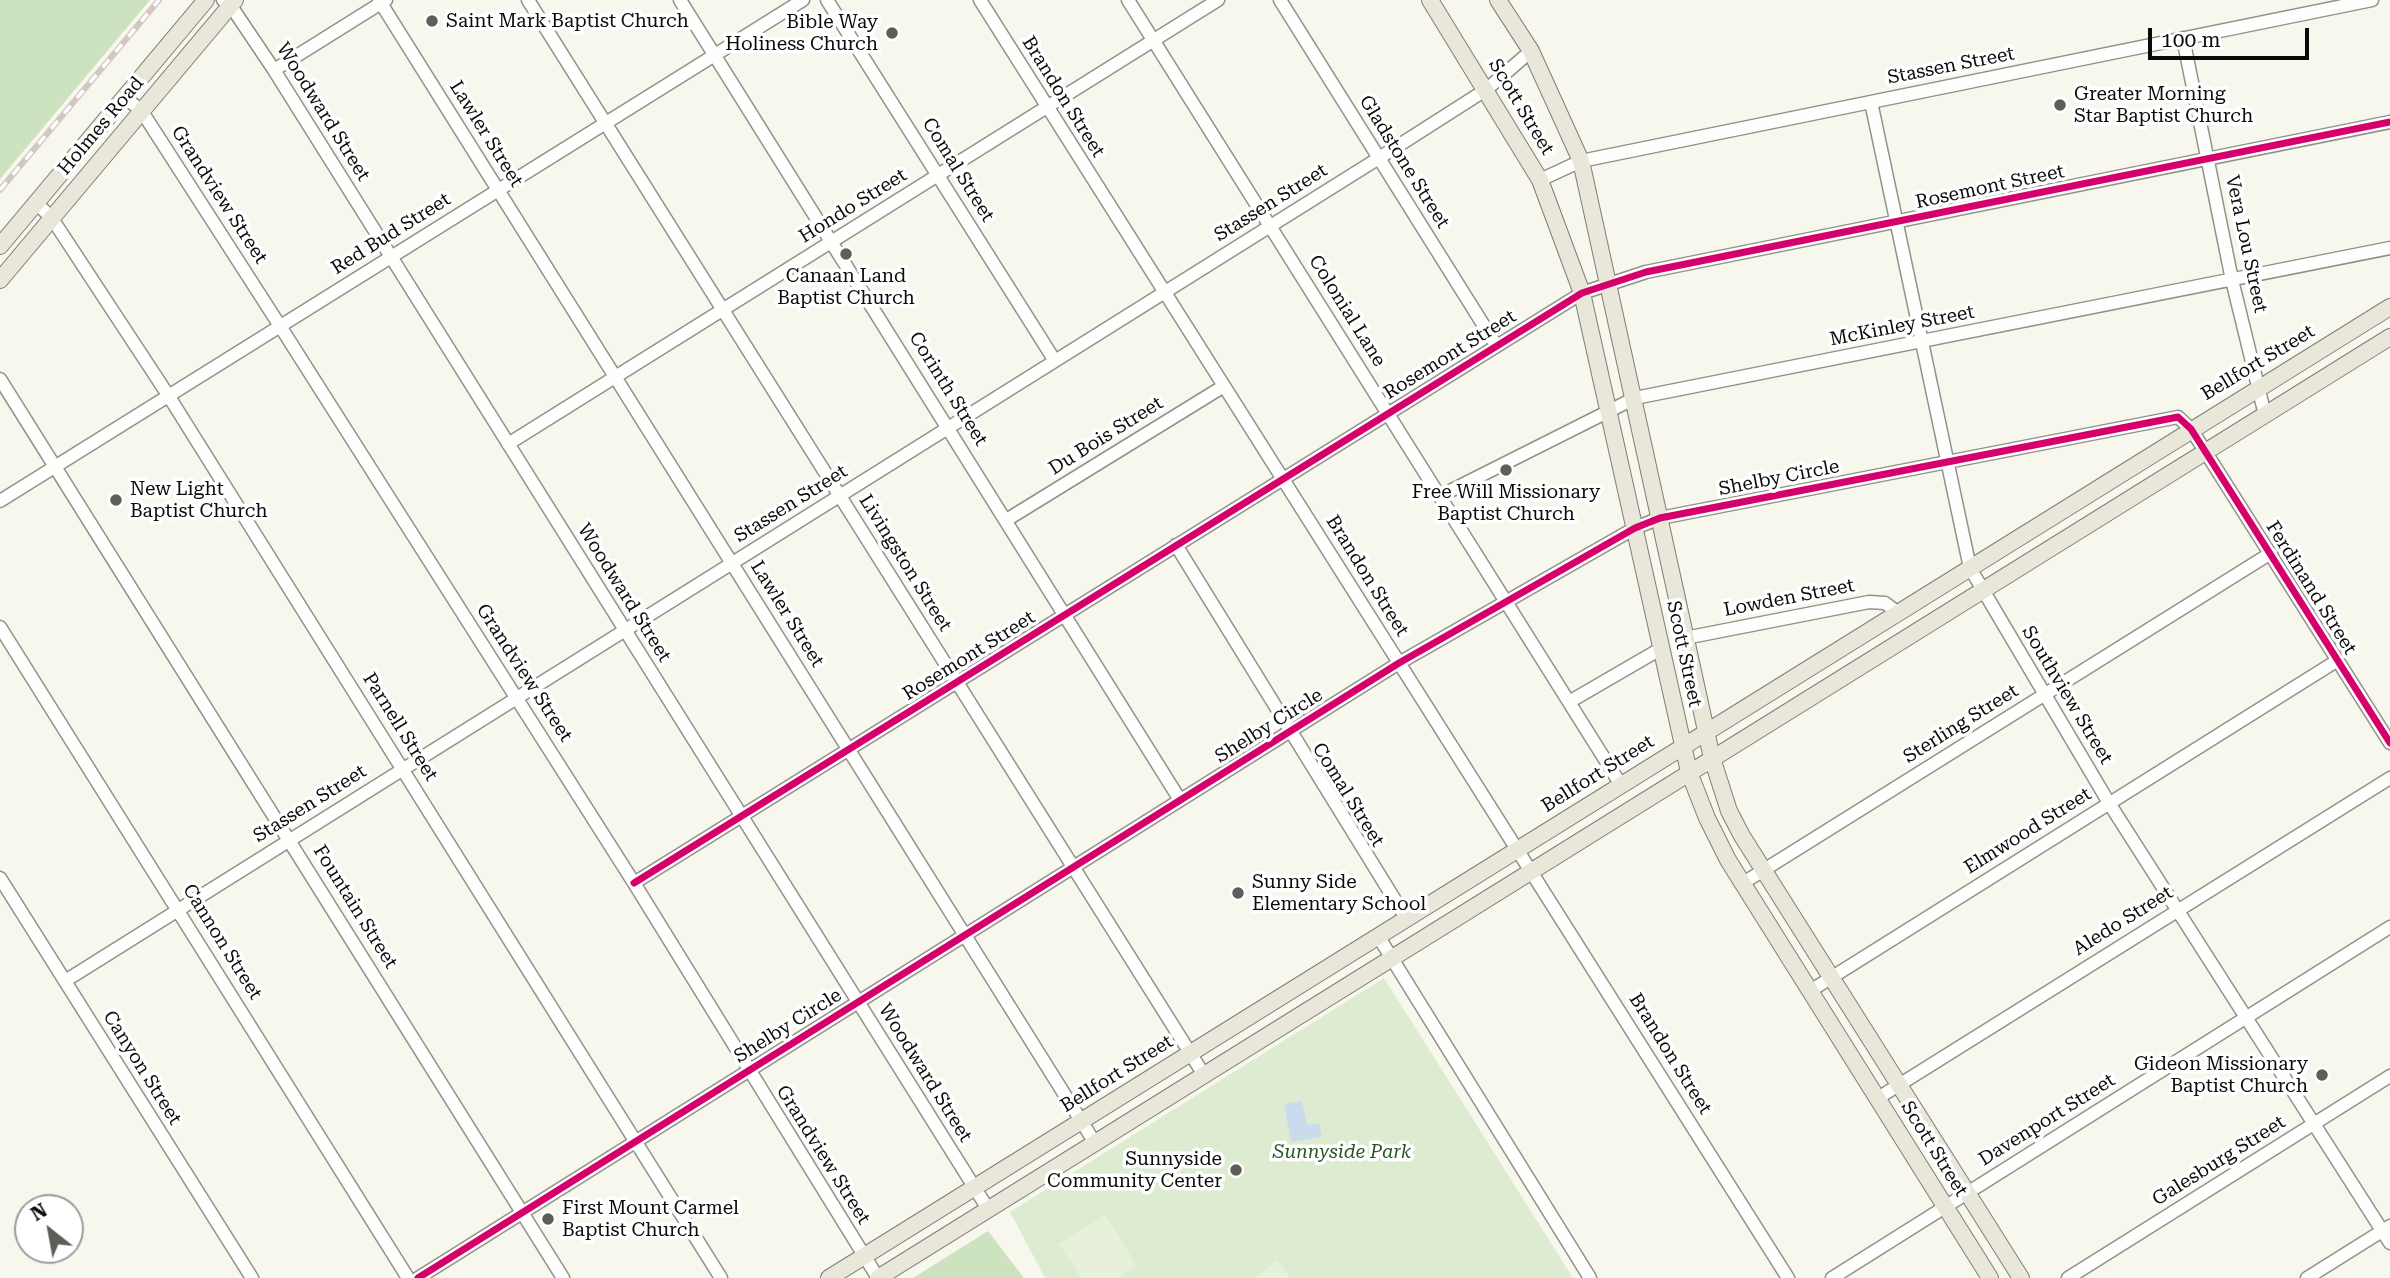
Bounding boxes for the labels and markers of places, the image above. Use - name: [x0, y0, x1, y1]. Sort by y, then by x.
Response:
- place label: Saint Mark Baptist Church: [446, 10, 689, 32]
- place label: Bible Way Holiness Church: [725, 11, 878, 55]
- marker: Saint Mark Baptist Church: [424, 13, 440, 29]
- marker: Bible Way Holiness Church: [884, 25, 900, 41]
- place label: Greater Morning Star Baptist Church: [2074, 83, 2253, 127]
- marker: Greater Morning Star Baptist Church: [2052, 97, 2068, 113]
- marker: Canaan Land Baptist Church: [838, 246, 854, 262]
- place label: Canaan Land Baptist Church: [777, 265, 915, 309]
- marker: Free Will Missionary Baptist Church: [1498, 462, 1514, 478]
- place label: New Light Baptist Church: [130, 478, 268, 522]
- place label: Free Will Missionary Baptist Church: [1412, 481, 1600, 525]
- marker: New Light Baptist Church: [108, 492, 124, 508]
- place label: Sunny Side Elementary School: [1252, 871, 1426, 915]
- marker: Sunny Side Elementary School: [1230, 885, 1246, 901]
- place label: Gideon Missionary Baptist Church: [2134, 1053, 2308, 1097]
- marker: Gideon Missionary Baptist Church: [2314, 1067, 2330, 1083]
- place label: Sunnyside Community Center: [1047, 1148, 1222, 1192]
- marker: Sunnyside Community Center: [1228, 1162, 1244, 1178]
- place label: First Mount Carmel Baptist Church: [562, 1197, 739, 1241]
- marker: First Mount Carmel Baptist Church: [540, 1211, 556, 1227]

